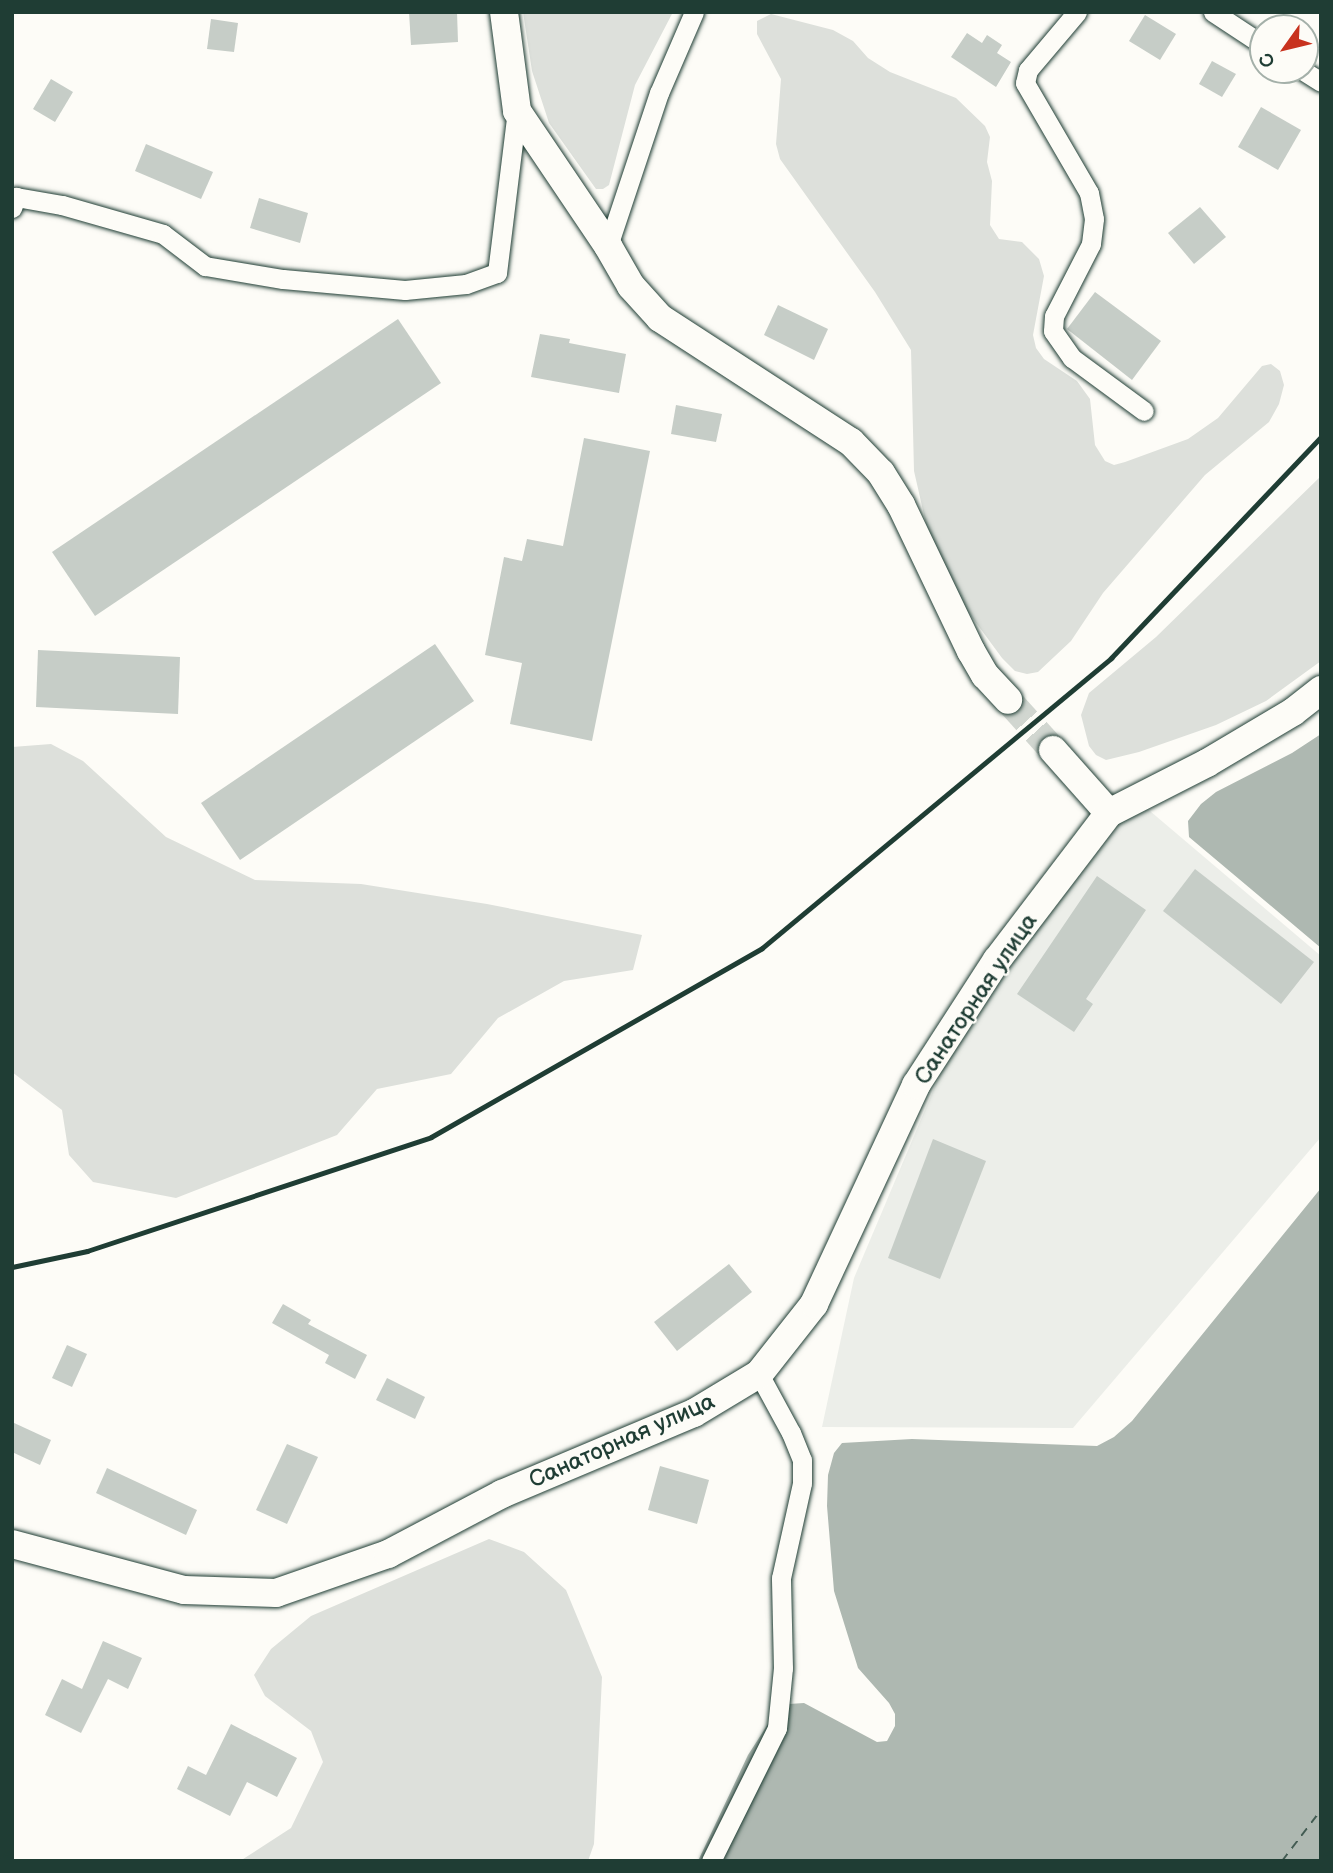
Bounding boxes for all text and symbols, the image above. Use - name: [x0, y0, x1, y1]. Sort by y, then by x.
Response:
- north arrow: [1249, 14, 1319, 84]
- text: С: [1255, 48, 1281, 72]
- street label: Санаторная улица: [909, 908, 1043, 1090]
- street label: Санаторная улица: [525, 1388, 719, 1494]

